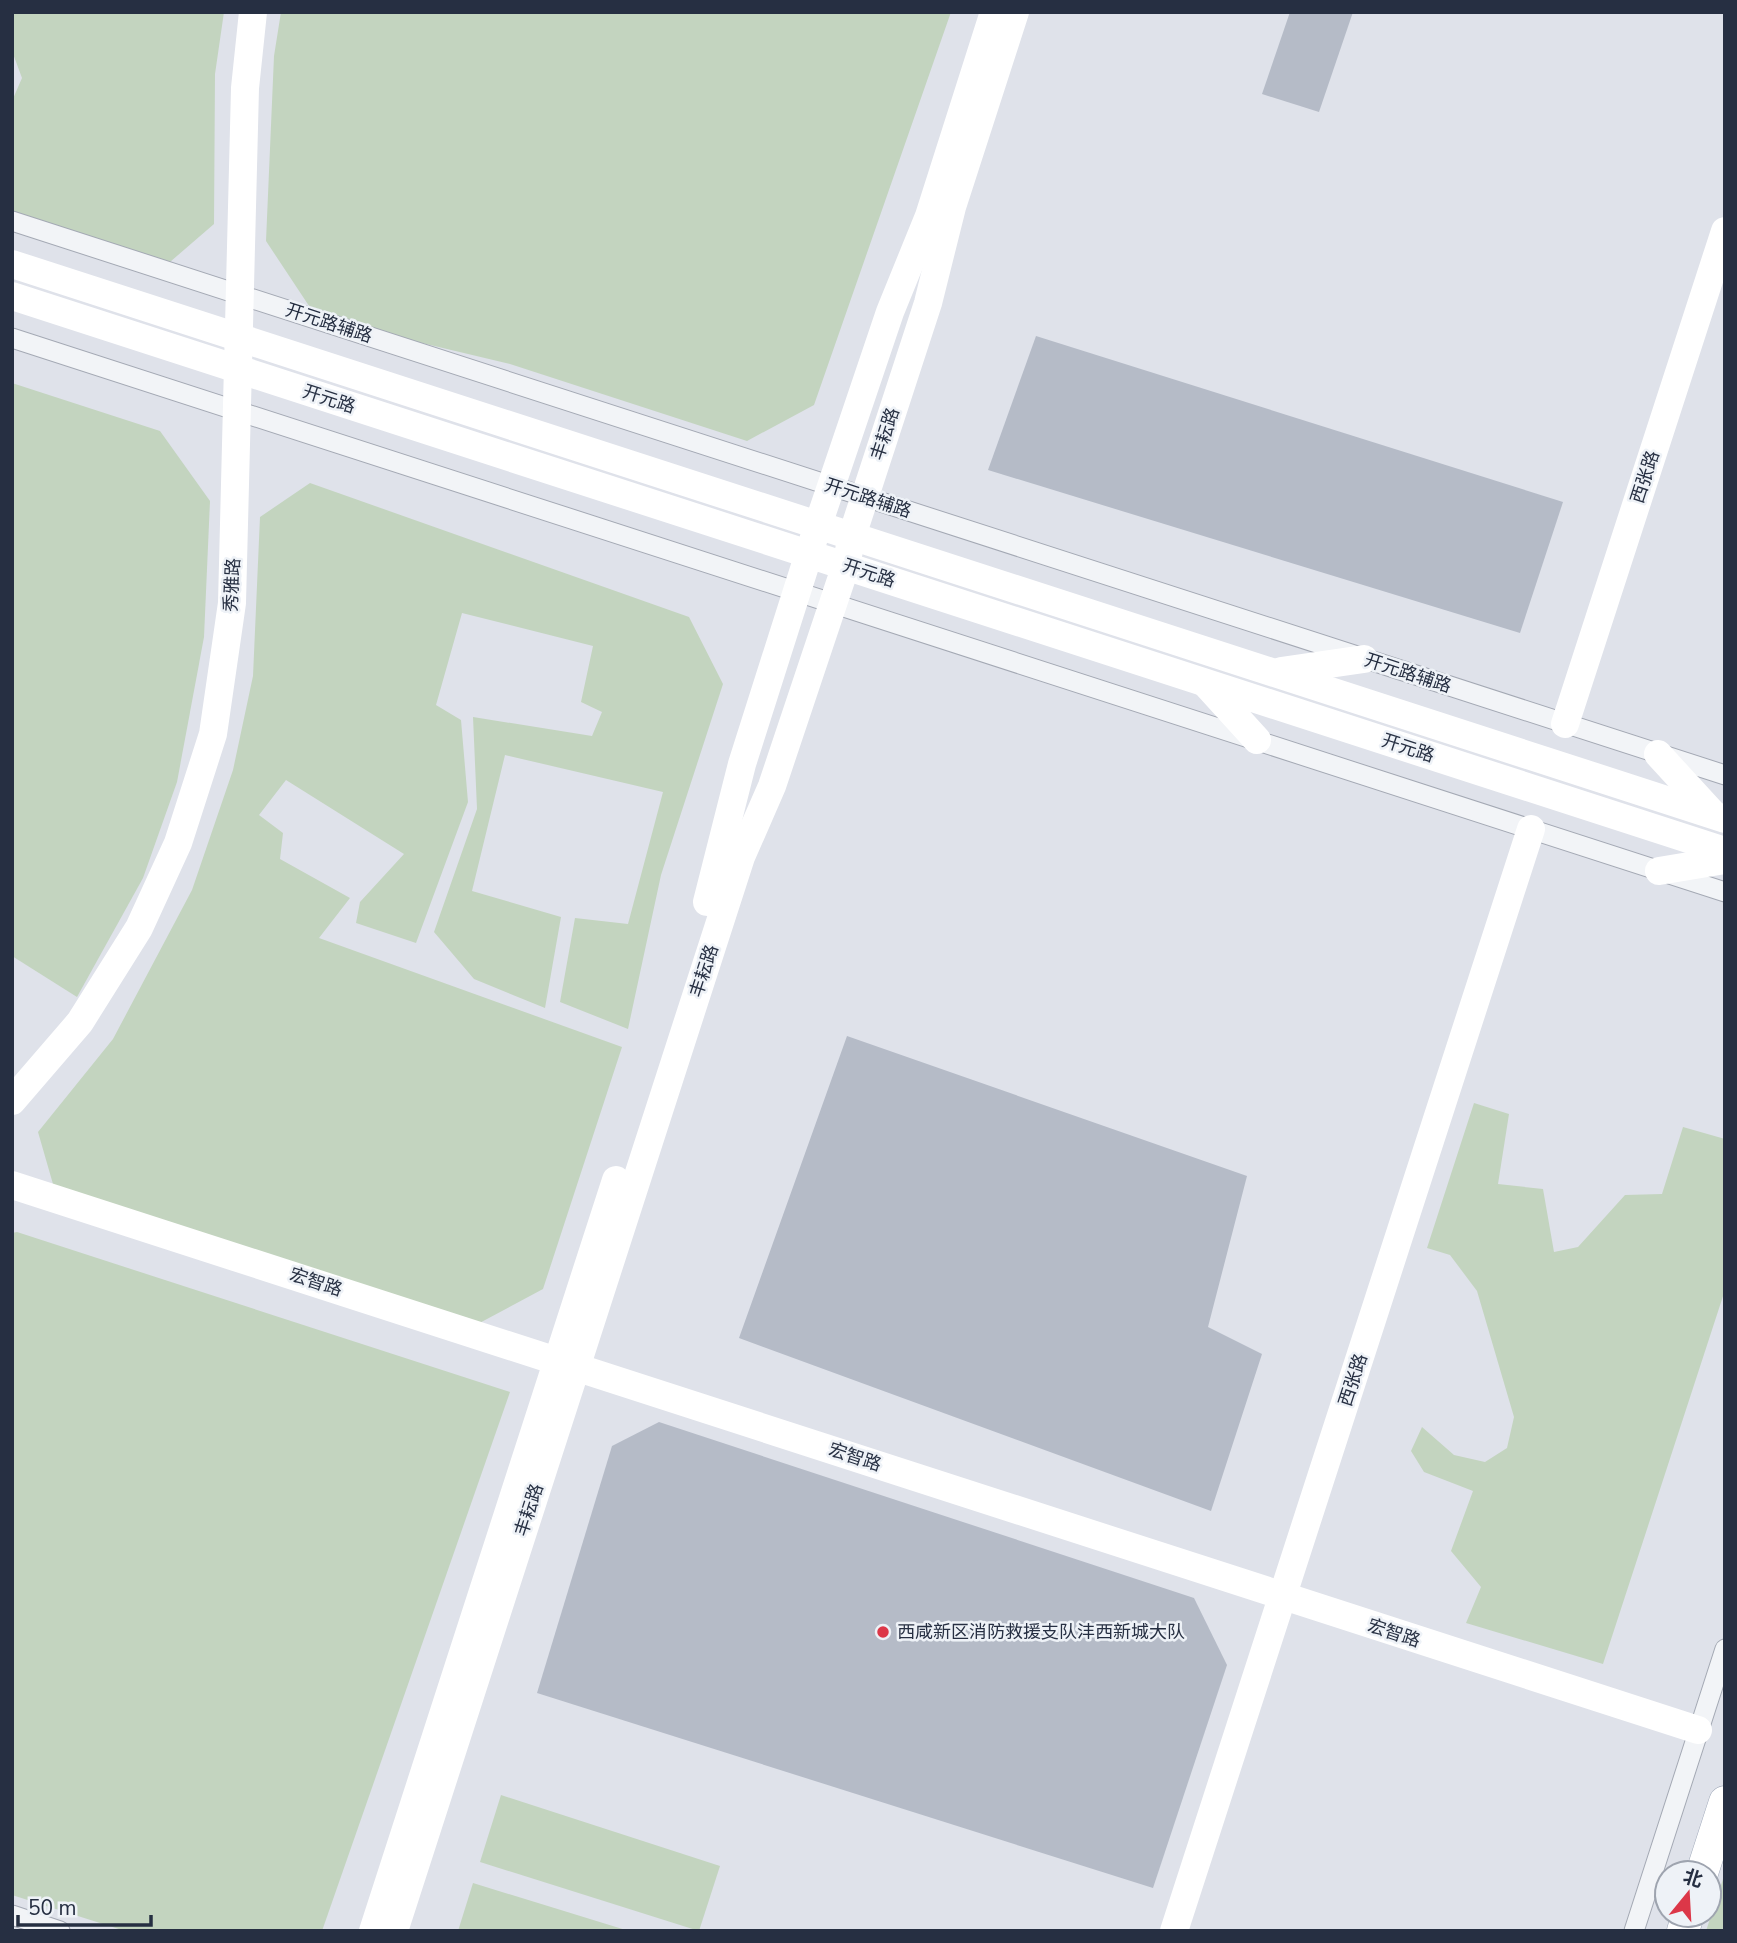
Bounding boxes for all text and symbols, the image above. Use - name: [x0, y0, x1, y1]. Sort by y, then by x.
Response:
- street label: 开元路辅路: [282, 298, 376, 348]
- street label: 开元路: [300, 379, 358, 419]
- street label: 丰耘路: [865, 405, 905, 463]
- street label: 西张路: [1625, 448, 1665, 506]
- street label: 开元路辅路: [821, 473, 915, 523]
- street label: 开元路: [840, 553, 898, 593]
- street label: 秀雅路: [219, 557, 245, 613]
- street label: 开元路辅路: [1361, 648, 1455, 698]
- street label: 开元路: [1379, 728, 1437, 768]
- street label: 丰耘路: [684, 942, 724, 1000]
- street label: 宏智路: [287, 1262, 345, 1302]
- street label: 西张路: [1333, 1351, 1373, 1409]
- street label: 宏智路: [826, 1437, 884, 1477]
- street label: 丰耘路: [509, 1481, 549, 1539]
- street label: 宏智路: [1365, 1613, 1423, 1653]
- place label: 西咸新区消防救援支队沣西新城大队: [897, 1620, 1185, 1644]
- marker: 西咸新区消防救援支队沣西新城大队: [875, 1624, 891, 1640]
- north arrow: [1653, 1859, 1723, 1929]
- text: 北: [1680, 1863, 1706, 1894]
- scale bar: [18, 1884, 150, 1928]
- text: 50 m: [28, 1894, 77, 1922]

